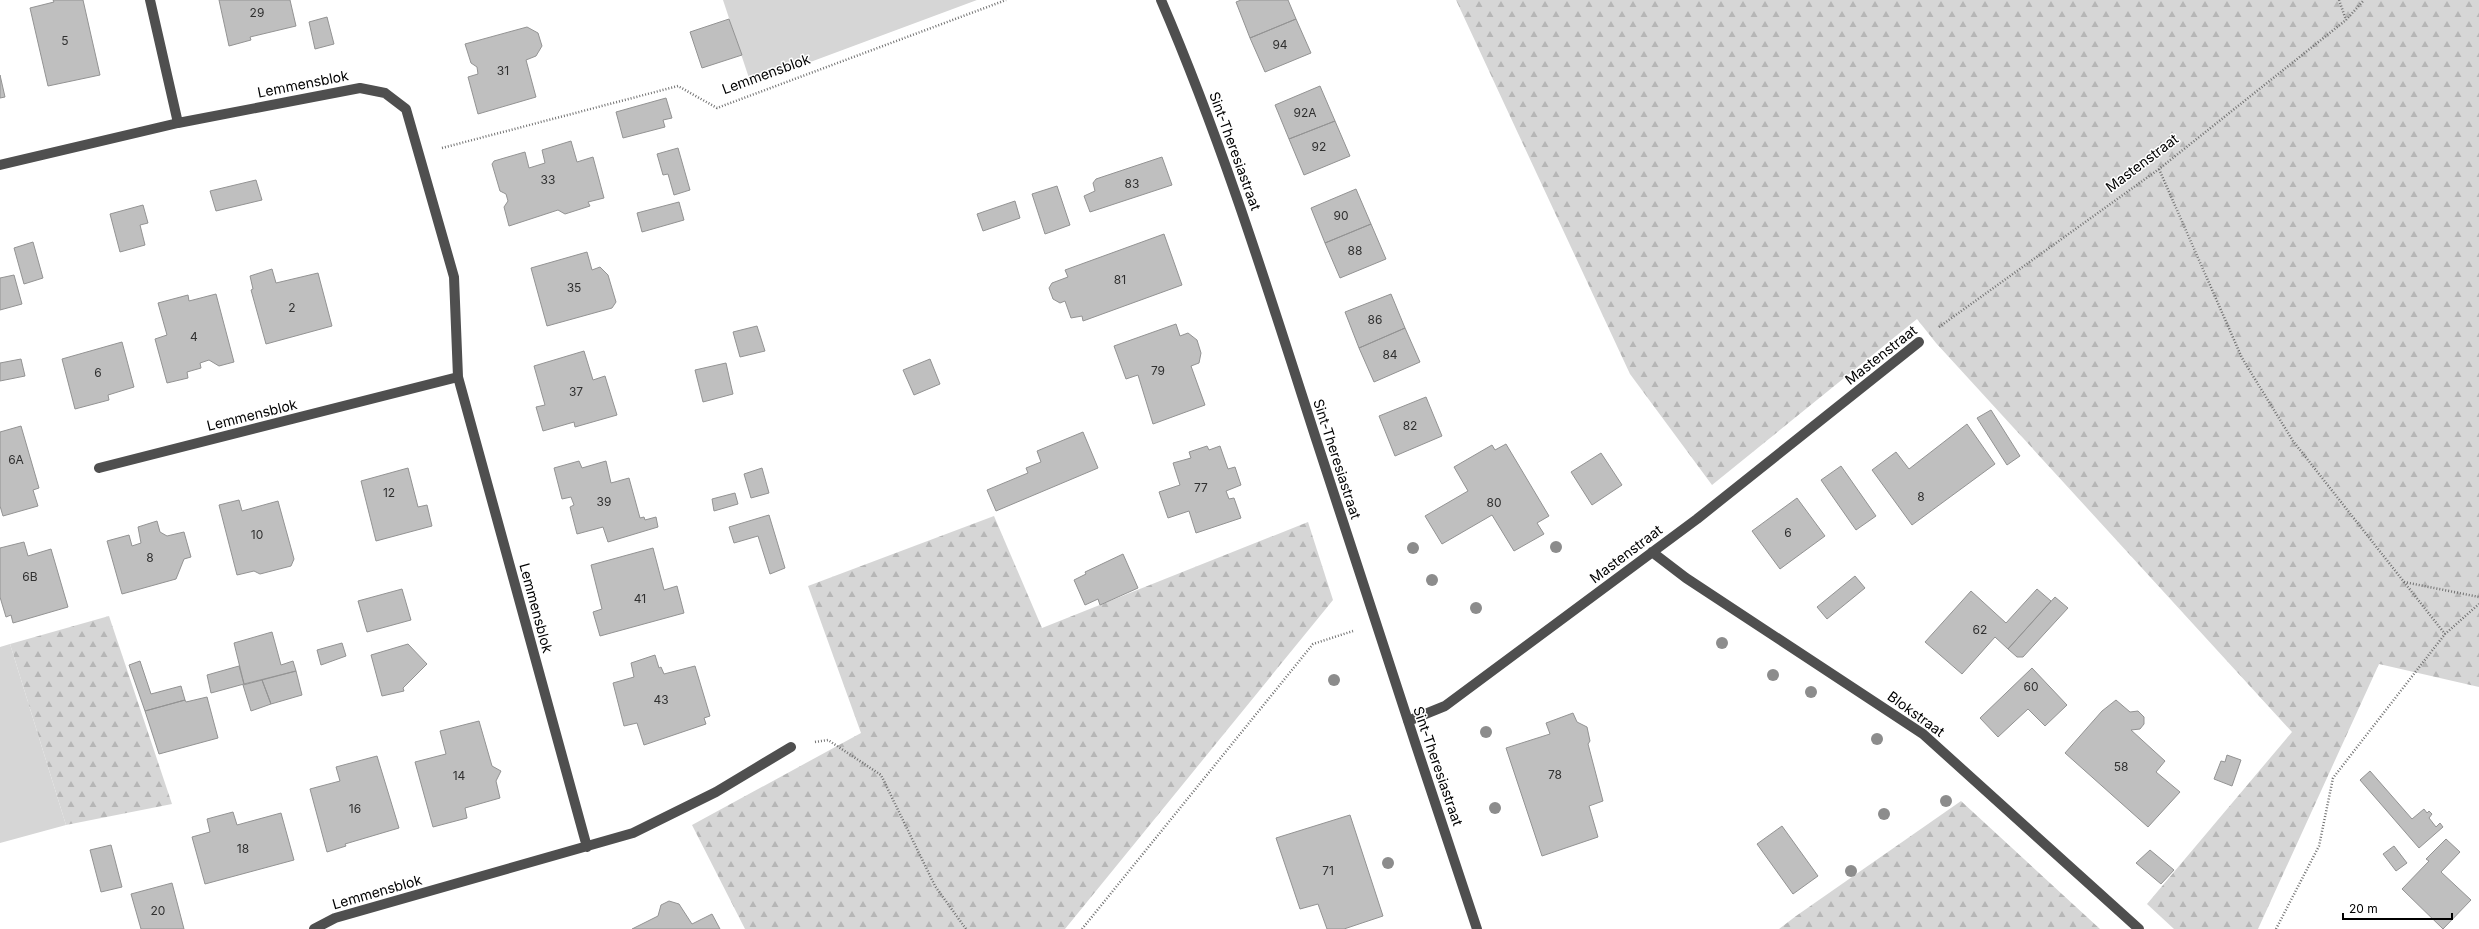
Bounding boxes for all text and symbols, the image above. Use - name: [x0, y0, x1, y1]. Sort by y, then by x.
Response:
- house number: 29: [250, 5, 264, 20]
- house number: 5: [61, 33, 69, 48]
- house number: 94: [1272, 37, 1288, 52]
- street label: Lemmensblok: [719, 50, 812, 97]
- house number: 31: [497, 63, 509, 78]
- street label: Lemmensblok: [256, 66, 350, 101]
- street label: Sint-Theresiastraat: [1206, 89, 1265, 213]
- house number: 92A: [1293, 105, 1317, 120]
- street label: Mastenstraat: [2102, 130, 2182, 195]
- house number: 92: [1312, 139, 1326, 154]
- house number: 33: [541, 172, 555, 187]
- house number: 83: [1125, 176, 1139, 191]
- house number: 90: [1333, 208, 1349, 223]
- house number: 88: [1348, 243, 1362, 258]
- house number: 81: [1114, 272, 1126, 287]
- house number: 35: [567, 280, 581, 295]
- house number: 2: [288, 300, 296, 315]
- house number: 86: [1368, 312, 1382, 327]
- street label: Mastenstraat: [1841, 321, 1920, 388]
- house number: 4: [190, 329, 198, 344]
- house number: 84: [1382, 347, 1398, 362]
- house number: 79: [1151, 363, 1165, 378]
- house number: 6: [94, 365, 102, 380]
- house number: 37: [569, 384, 583, 399]
- street label: Lemmensblok: [205, 395, 299, 434]
- street label: Sint-Theresiastraat: [1310, 397, 1365, 521]
- house number: 82: [1403, 418, 1417, 433]
- house number: 6A: [8, 452, 24, 467]
- house number: 77: [1194, 480, 1208, 495]
- house number: 12: [383, 485, 395, 500]
- house number: 8: [1917, 489, 1925, 504]
- house number: 39: [597, 494, 611, 509]
- house number: 80: [1487, 495, 1502, 510]
- street label: Mastenstraat: [1586, 521, 1666, 586]
- house number: 6: [1784, 525, 1792, 540]
- house number: 10: [251, 527, 263, 542]
- house number: 8: [146, 550, 154, 565]
- street label: Lemmensblok: [516, 561, 557, 655]
- house number: 6B: [22, 569, 38, 584]
- house number: 41: [634, 591, 646, 606]
- house number: 62: [1973, 622, 1987, 637]
- house number: 60: [2023, 679, 2039, 694]
- street label: Blokstraat: [1885, 687, 1948, 740]
- house number: 43: [653, 692, 669, 707]
- street label: Sint-Theresiastraat: [1410, 704, 1467, 828]
- house number: 58: [2114, 759, 2128, 774]
- house number: 78: [1548, 767, 1562, 782]
- house number: 14: [453, 768, 466, 783]
- house number: 16: [349, 801, 361, 816]
- house number: 18: [237, 841, 249, 856]
- house number: 71: [1322, 863, 1334, 878]
- street label: Lemmensblok: [330, 871, 424, 912]
- scale bar: [2343, 895, 2452, 921]
- text: 20 m: [2349, 901, 2378, 916]
- house number: 20: [151, 903, 165, 918]

